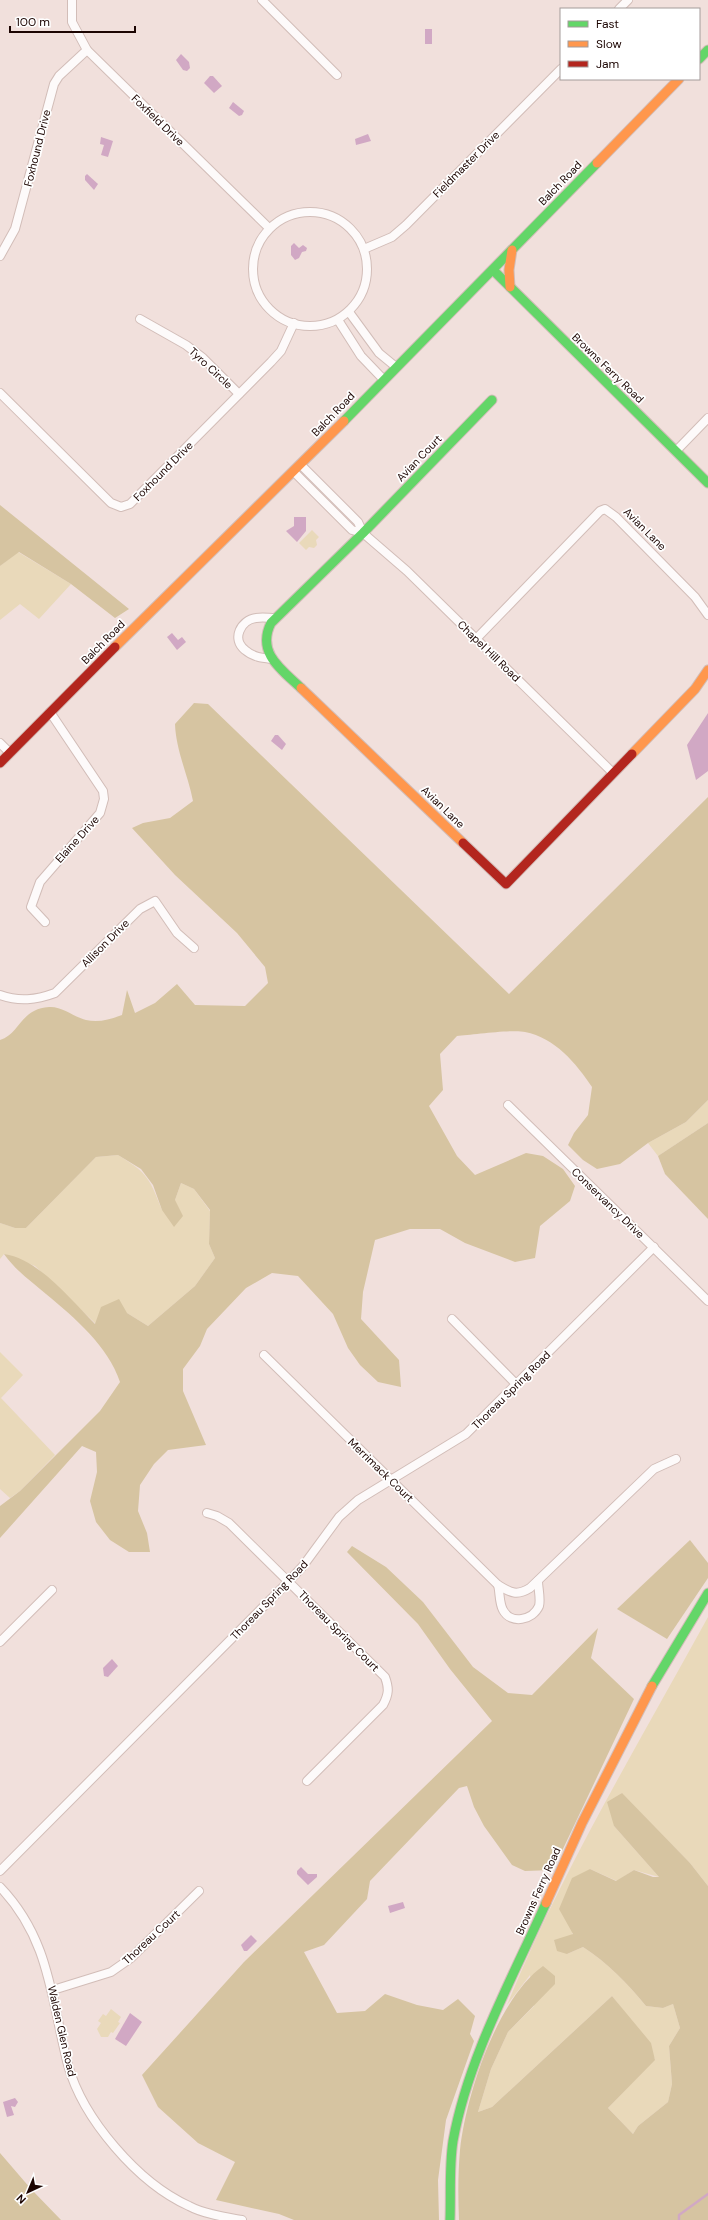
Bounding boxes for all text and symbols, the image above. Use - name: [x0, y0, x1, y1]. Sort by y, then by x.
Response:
- scale bar: [10, 8, 135, 34]
- legend: [560, 8, 700, 80]
- text: 100 m: [16, 14, 50, 30]
- text: Fast: [596, 16, 619, 32]
- text: Slow: [596, 36, 622, 52]
- text: Jam: [596, 56, 619, 72]
- street label: Foxfield Drive: [129, 91, 187, 149]
- street label: Foxhound Drive: [21, 108, 53, 188]
- street label: Fieldmaster Drive: [430, 128, 502, 200]
- street label: Balch Road: [535, 158, 585, 208]
- street label: Browns Ferry Road: [569, 330, 647, 406]
- street label: Tyro Circle: [186, 344, 236, 392]
- street label: Balch Road: [308, 389, 358, 439]
- street label: Avian Court: [393, 432, 445, 484]
- street label: Foxhound Drive: [130, 438, 196, 504]
- street label: Avian Lane: [621, 505, 669, 553]
- street label: Balch Road: [78, 617, 128, 667]
- street label: Chapel Hill Road: [455, 617, 524, 685]
- street label: Avian Lane: [418, 783, 468, 831]
- street label: Elaine Drive: [52, 812, 102, 866]
- street label: Allison Drive: [78, 916, 132, 970]
- street label: Conservancy Drive: [569, 1165, 647, 1241]
- street label: Thoreau Spring Road: [469, 1348, 553, 1432]
- street label: Merrimack Court: [345, 1435, 417, 1505]
- street label: Thoreau Spring Road: [227, 1557, 311, 1643]
- street label: Thoreau Spring Court: [296, 1588, 382, 1674]
- street label: Browns Ferry Road: [512, 1845, 564, 1937]
- street label: Thoreau Court: [119, 1907, 183, 1967]
- street label: Walden Glen Road: [45, 1984, 79, 2078]
- north arrow: [8, 2172, 48, 2212]
- text: N: [13, 2191, 29, 2207]

